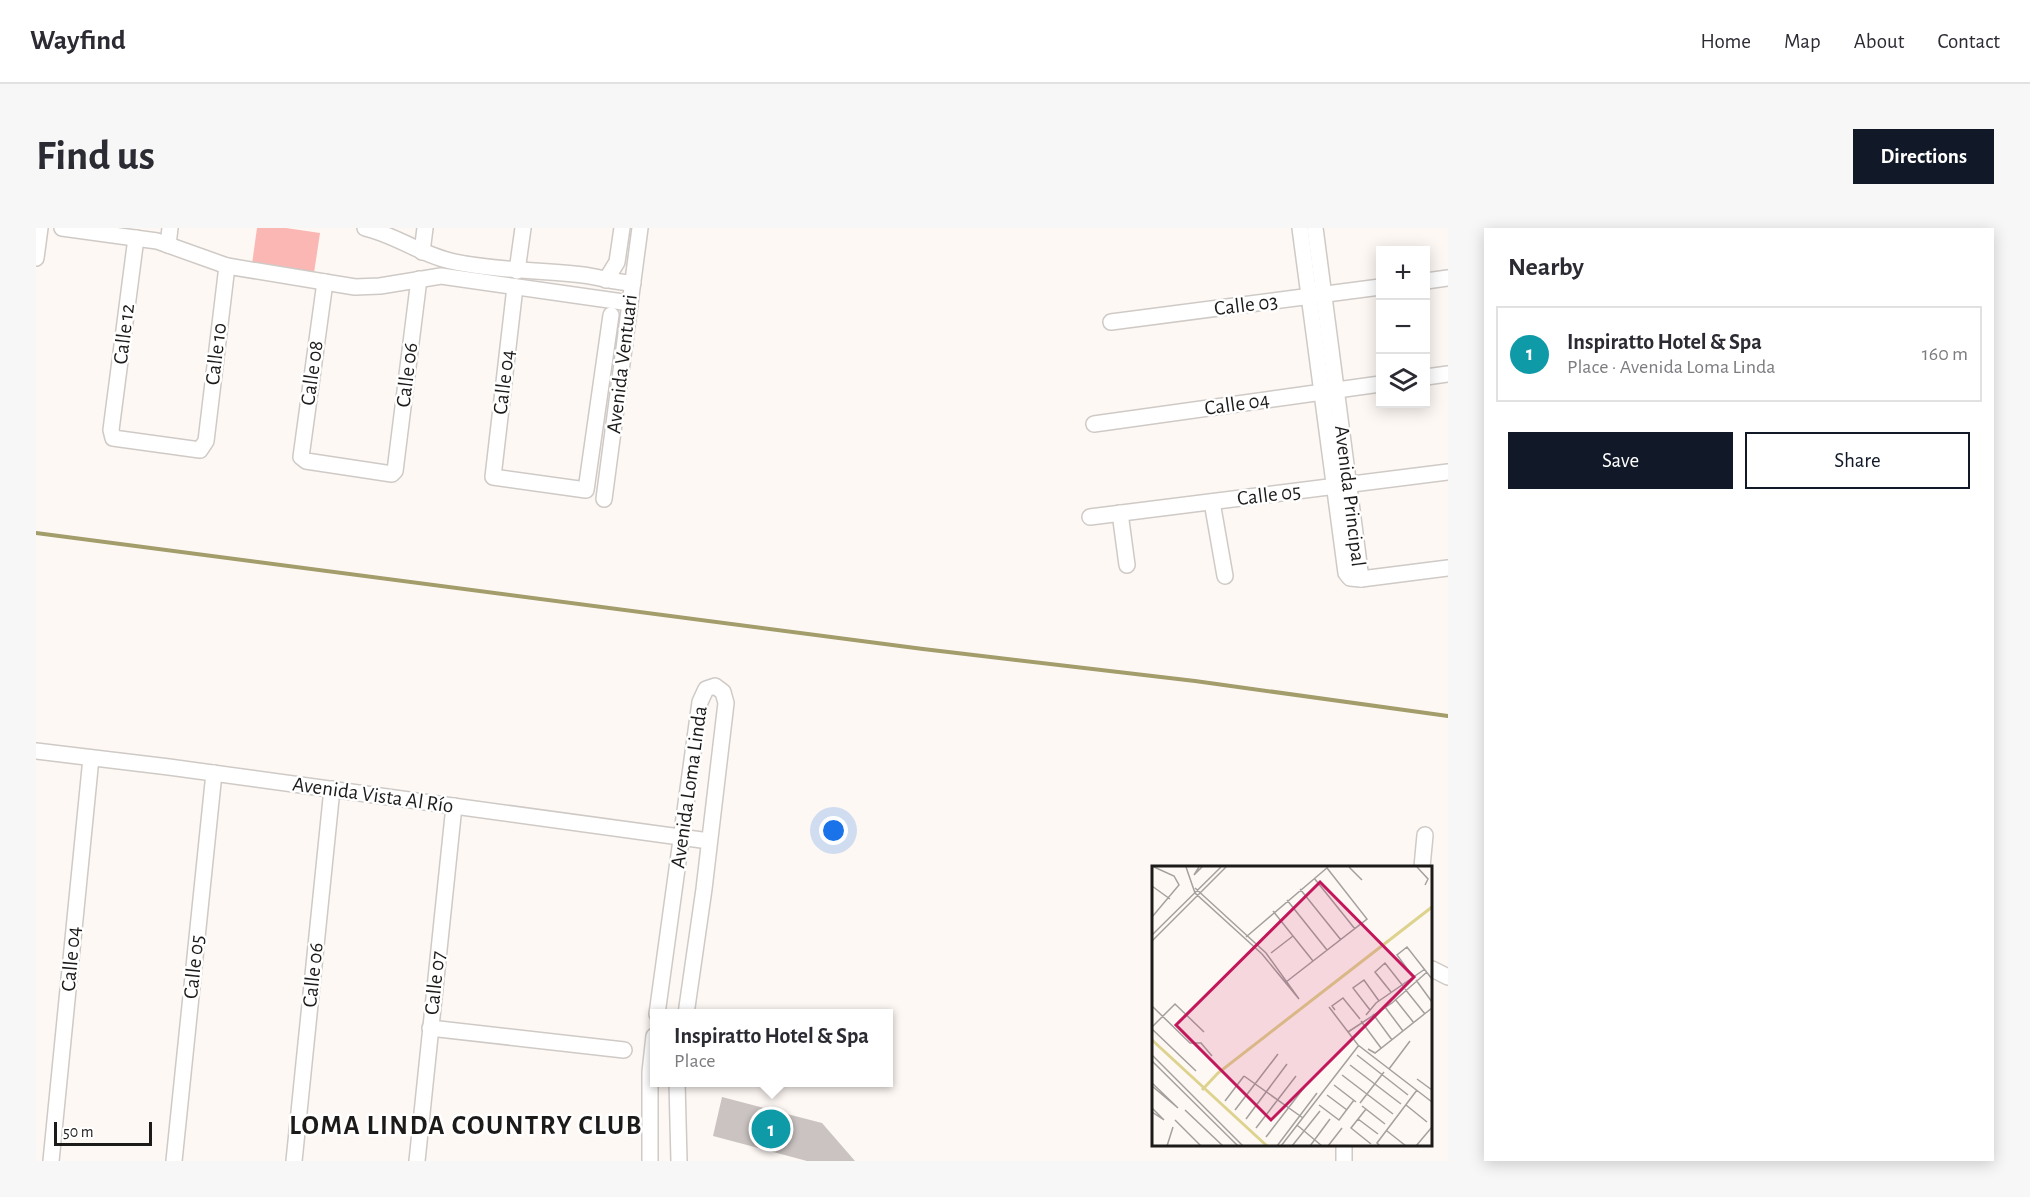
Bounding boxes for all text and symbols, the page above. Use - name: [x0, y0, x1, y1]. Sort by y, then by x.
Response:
- text: Wayfind: [30, 27, 126, 55]
- text: Home: [1700, 31, 1751, 52]
- text: Map: [1784, 31, 1821, 52]
- text: About: [1854, 31, 1904, 52]
- text: Contact: [1937, 31, 2000, 52]
- button: Directions: [1853, 129, 1994, 184]
- text: Find us: [36, 135, 155, 177]
- map controls: [1376, 246, 1430, 408]
- button: +: [1376, 246, 1430, 300]
- text: Nearby: [1508, 254, 1584, 280]
- street label: Calle 03: [1213, 291, 1279, 319]
- street label: Avenida Ventuari: [603, 293, 641, 435]
- button: −: [1376, 300, 1430, 354]
- street label: Calle 12: [110, 302, 138, 366]
- street label: Calle 10: [202, 322, 230, 386]
- text: Inspiratto Hotel & Spa: [1567, 331, 1762, 353]
- street label: Calle 08: [297, 339, 327, 407]
- street label: Calle 06: [393, 341, 421, 409]
- text: 1: [1526, 344, 1533, 364]
- text: 160 m: [1922, 344, 1968, 364]
- street label: Calle 04: [490, 348, 518, 416]
- button: layers: [1376, 354, 1430, 408]
- text: Place · Avenida Loma Linda: [1567, 357, 1776, 377]
- street label: Calle 04: [1203, 389, 1271, 419]
- street label: Avenida Principal: [1331, 424, 1369, 568]
- button: Save: [1508, 432, 1733, 489]
- button: Share: [1745, 432, 1970, 489]
- street label: Calle 05: [1236, 481, 1302, 509]
- street label: Avenida Loma Linda: [667, 704, 711, 870]
- street label: Avenida Vista Al Río: [291, 773, 455, 817]
- your location: [819, 816, 848, 845]
- inset map: [1152, 866, 1433, 1146]
- street label: Calle 04: [58, 926, 84, 992]
- street label: Calle 05: [180, 934, 208, 1000]
- street label: Calle 06: [299, 942, 327, 1008]
- street label: Calle 07: [421, 950, 449, 1016]
- popup: [650, 1009, 893, 1087]
- text: Inspiratto Hotel & Spa: [674, 1025, 869, 1047]
- text: Place: [674, 1051, 716, 1071]
- pin: 1: [752, 1106, 790, 1152]
- district label: LOMA LINDA COUNTRY CLUB: [289, 1112, 643, 1139]
- scale bar: [54, 1119, 152, 1146]
- text: 50 m: [63, 1124, 94, 1140]

